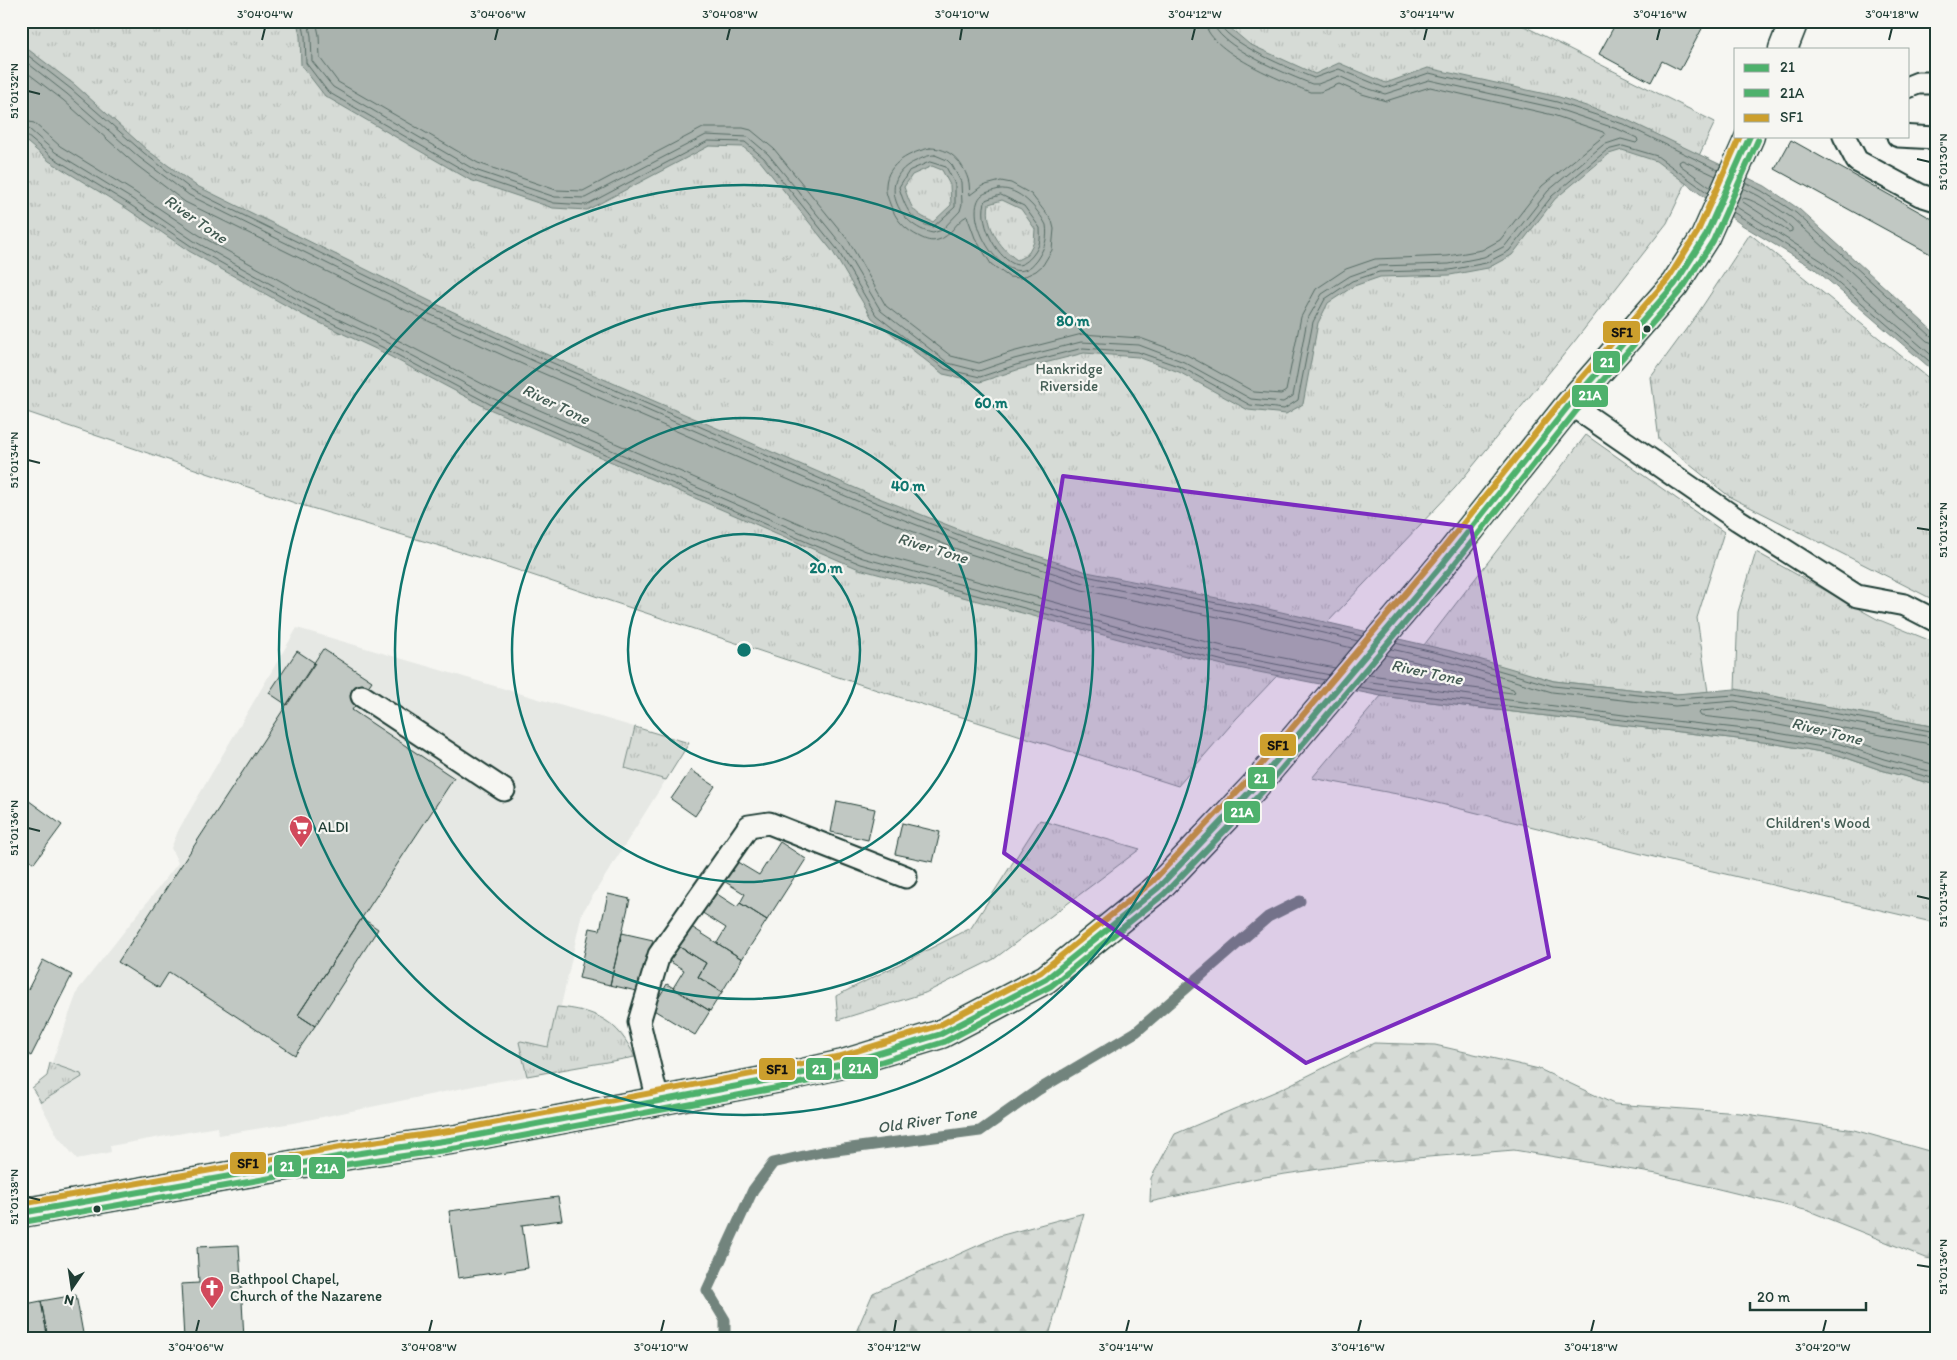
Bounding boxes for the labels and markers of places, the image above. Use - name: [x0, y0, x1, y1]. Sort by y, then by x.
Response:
- unlabelled marker: [1642, 324, 1652, 334]
- centre of rings: [735, 641, 753, 659]
- supermarket icon: ALDI: [288, 814, 314, 848]
- place label: ALDI: [318, 818, 349, 836]
- unlabelled marker: [92, 1204, 102, 1214]
- place label: Bathpool Chapel, Church of the Nazarene: [230, 1270, 382, 1305]
- church icon: Bathpool Chapel, Church of the Nazarene: [199, 1275, 225, 1309]

